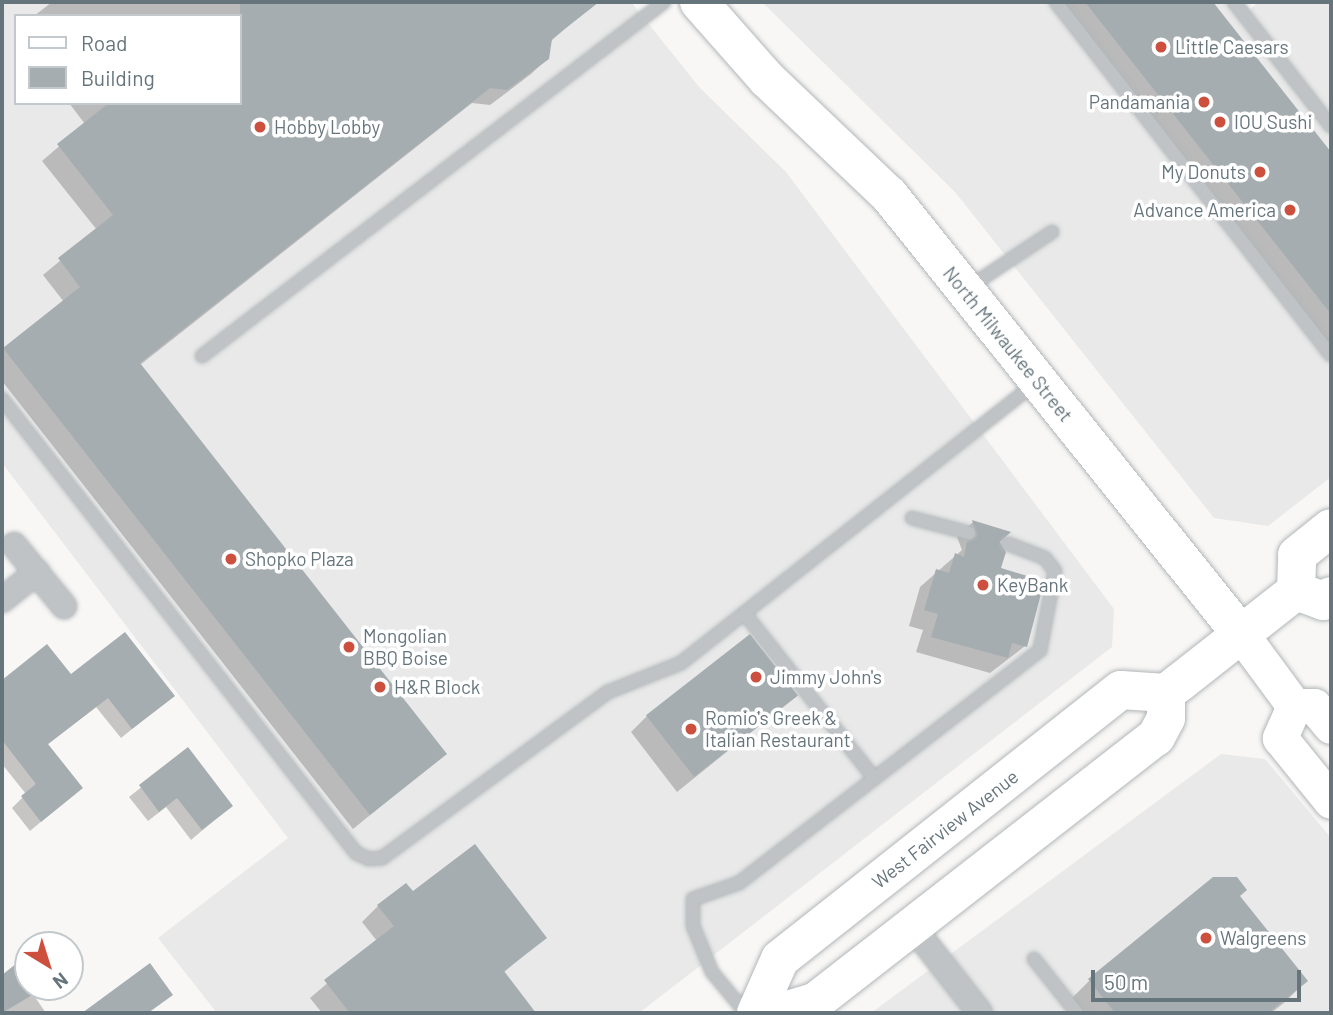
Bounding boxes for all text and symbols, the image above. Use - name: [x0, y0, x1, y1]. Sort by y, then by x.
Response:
- legend: [14, 14, 242, 105]
- text: Road: [81, 30, 127, 55]
- place label: Little Caesars: [1175, 36, 1289, 58]
- marker: Little Caesars: [1153, 39, 1169, 55]
- text: Building: [81, 65, 155, 90]
- place label: Pandamania: [1089, 91, 1190, 113]
- marker: Pandamania: [1196, 94, 1212, 110]
- place label: IOU Sushi: [1234, 111, 1312, 133]
- marker: IOU Sushi: [1212, 114, 1228, 130]
- place label: Hobby Lobby: [274, 116, 380, 138]
- marker: Hobby Lobby: [252, 119, 268, 135]
- place label: My Donuts: [1161, 161, 1246, 183]
- marker: My Donuts: [1252, 164, 1268, 180]
- place label: Advance America: [1133, 199, 1276, 221]
- marker: Advance America: [1282, 202, 1298, 218]
- street label: North Milwaukee Street: [939, 262, 1077, 426]
- place label: Shopko Plaza: [245, 548, 354, 570]
- marker: Shopko Plaza: [223, 551, 239, 567]
- place label: KeyBank: [997, 574, 1068, 596]
- marker: KeyBank: [975, 577, 991, 593]
- place label: Mongolian BBQ Boise: [363, 625, 448, 669]
- marker: Mongolian BBQ Boise: [341, 639, 357, 655]
- place label: Jimmy John's: [770, 666, 882, 688]
- marker: Jimmy John's: [748, 669, 764, 685]
- place label: H&R Block: [394, 676, 480, 698]
- marker: H&R Block: [372, 679, 388, 695]
- place label: Romio's Greek & Italian Restaurant: [705, 707, 851, 751]
- marker: Romio's Greek & Italian Restaurant: [683, 721, 699, 737]
- street label: West Fairview Avenue: [867, 765, 1023, 893]
- place label: Walgreens: [1220, 927, 1306, 949]
- marker: Walgreens: [1198, 930, 1214, 946]
- north arrow: [14, 931, 84, 1001]
- scale bar: [1095, 956, 1305, 1000]
- text: N: [49, 968, 73, 994]
- text: 50 m: [1104, 969, 1148, 994]

